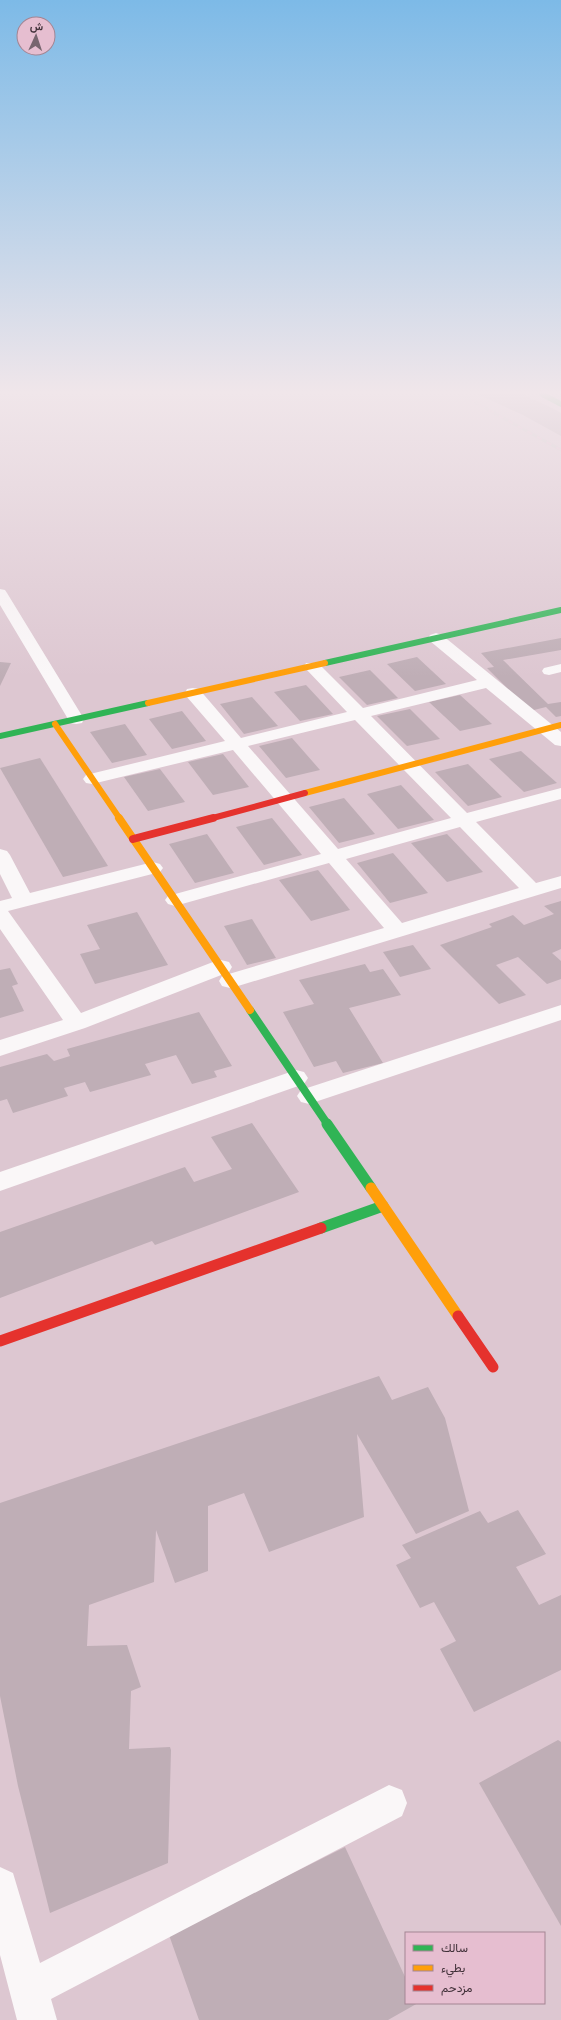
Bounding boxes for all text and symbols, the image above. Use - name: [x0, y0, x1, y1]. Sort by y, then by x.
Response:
- north arrow: [16, 16, 56, 56]
- text: ش: [30, 19, 43, 33]
- legend: [405, 1932, 545, 2004]
- text: سالك: [441, 1940, 468, 1956]
- text: بطيء: [441, 1960, 465, 1978]
- text: مزدحم: [441, 1980, 472, 1996]

